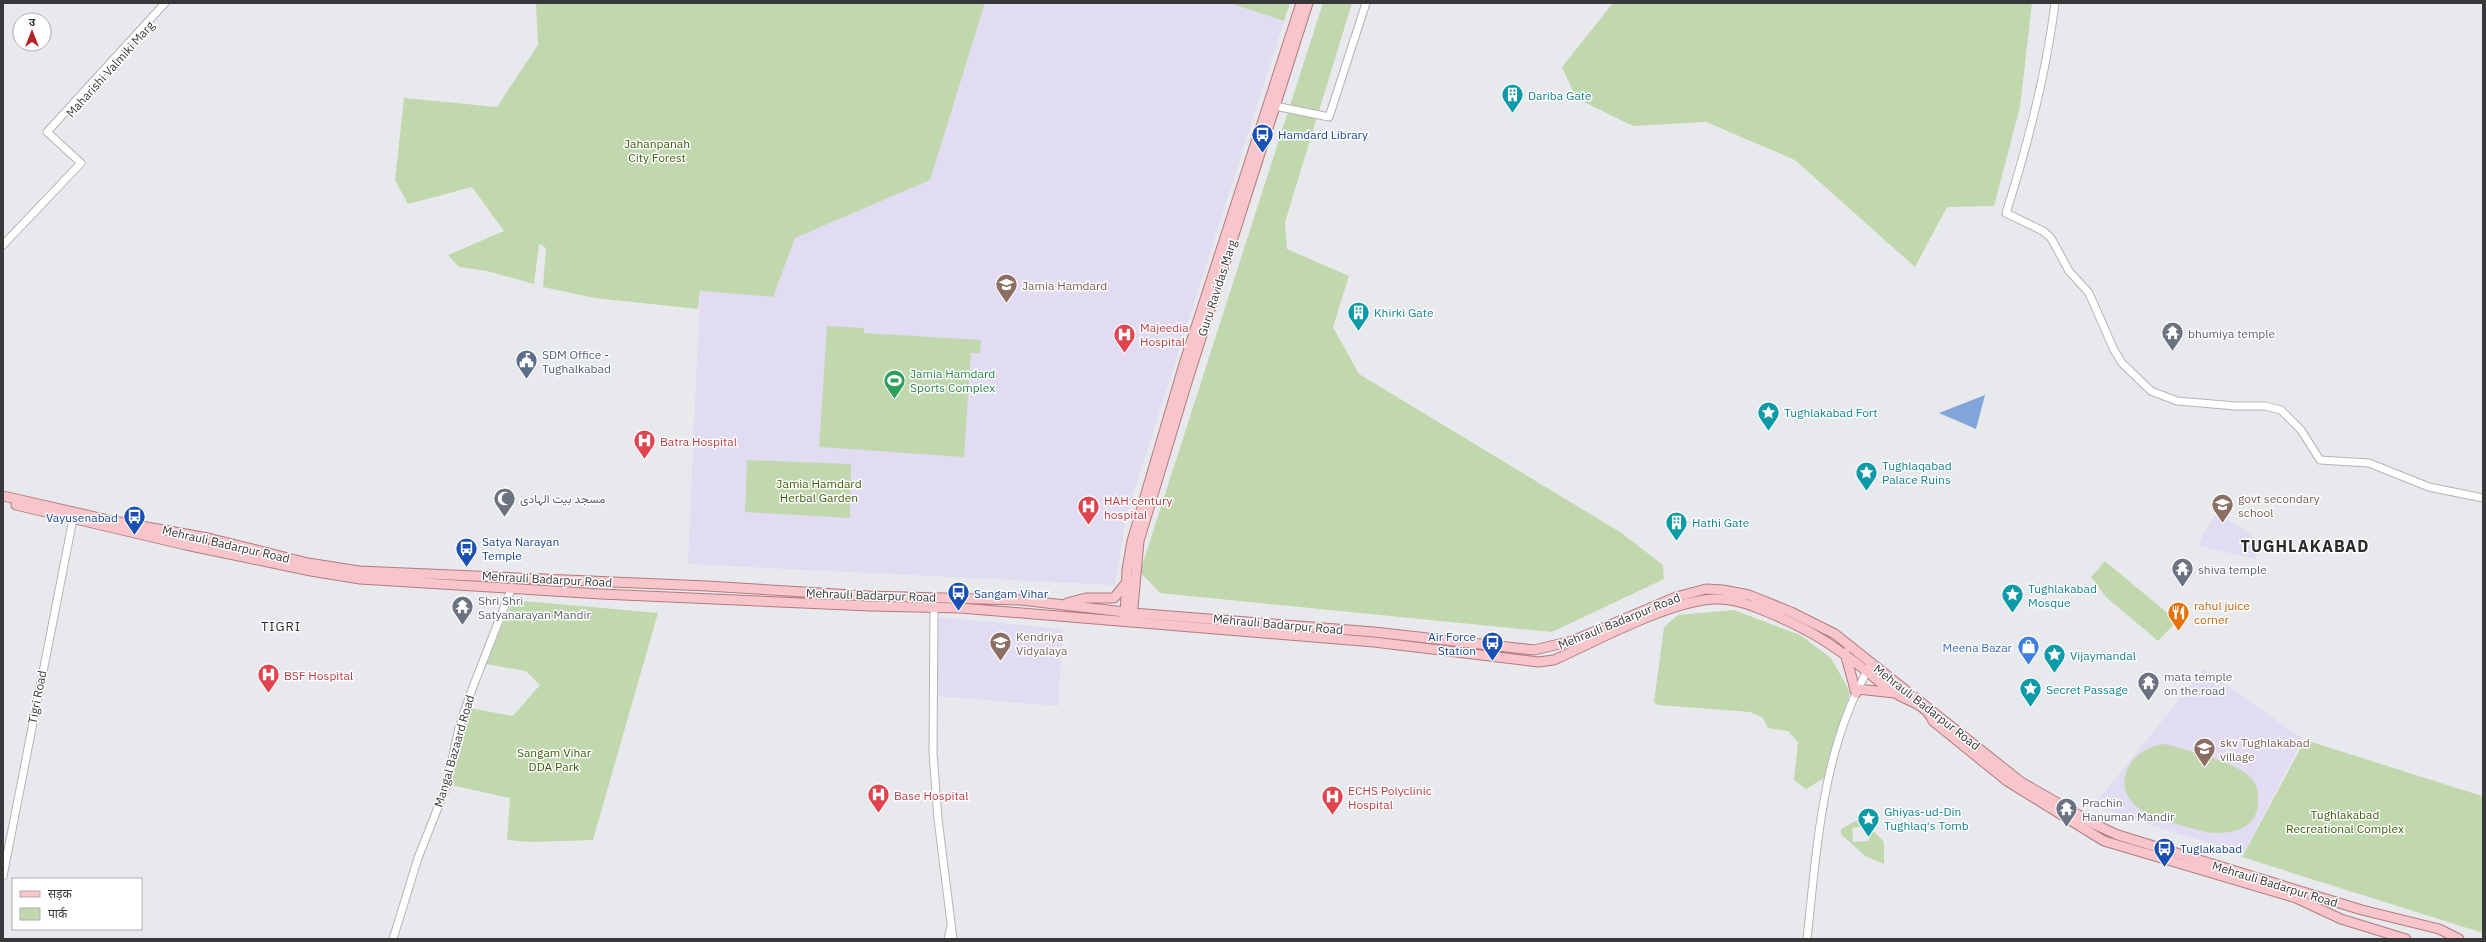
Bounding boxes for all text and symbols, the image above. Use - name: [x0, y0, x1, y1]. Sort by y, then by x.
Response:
- north arrow: [12, 12, 52, 52]
- text: उ: [29, 15, 36, 29]
- street label: Maharishi Valmiki Marg: [63, 17, 158, 120]
- building icon: Dariba Gate: [1499, 82, 1525, 115]
- place label: Dariba Gate: [1528, 88, 1592, 103]
- bus stop icon: Hamdard Library: [1250, 121, 1276, 154]
- place label: Hamdard Library: [1278, 127, 1368, 142]
- park label: Jahanpanah City Forest: [624, 136, 690, 165]
- street label: Guru Ravidas Marg: [1194, 237, 1240, 338]
- school or university icon: Jamia Hamdard: [993, 272, 1019, 305]
- place label: Jamia Hamdard: [1022, 278, 1107, 293]
- building icon: Khirki Gate: [1346, 299, 1372, 332]
- place label: Khirki Gate: [1374, 305, 1434, 320]
- place label: Majeedia Hospital: [1140, 320, 1189, 349]
- temple icon: bhumiya temple: [2160, 320, 2186, 353]
- hospital icon: Majeedia Hospital: [1112, 321, 1138, 354]
- place label: bhumiya temple: [2188, 326, 2276, 341]
- place label: SDM Office - Tughalkabad: [542, 347, 611, 376]
- public building icon: SDM Office - Tughalkabad: [514, 348, 540, 381]
- place label: Jamia Hamdard Sports Complex: [910, 366, 995, 395]
- sports icon: Jamia Hamdard Sports Complex: [882, 367, 908, 400]
- place icon: Tughlakabad Fort: [1755, 399, 1781, 432]
- place label: Tughlakabad Fort: [1784, 405, 1878, 420]
- hospital icon: Batra Hospital: [631, 428, 657, 461]
- place label: Batra Hospital: [660, 434, 737, 449]
- place label: Tughlaqabad Palace Ruins: [1882, 458, 1952, 487]
- place icon: Tughlaqabad Palace Ruins: [1853, 459, 1879, 492]
- park label: Jamia Hamdard Herbal Garden: [776, 476, 862, 505]
- mosque icon: مسجد بیت الہادی: [491, 485, 517, 518]
- place label: مسجد بیت الہادی: [520, 491, 605, 507]
- place label: govt secondary school: [2238, 491, 2320, 520]
- school or university icon: govt secondary school: [2210, 492, 2236, 525]
- place label: HAH century hospital: [1104, 493, 1172, 522]
- hospital icon: HAH century hospital: [1075, 494, 1101, 527]
- bus stop icon: Vayusenabad: [121, 504, 147, 537]
- building icon: Hathi Gate: [1664, 509, 1690, 542]
- place label: Vayusenabad: [46, 510, 118, 525]
- place label: Hathi Gate: [1692, 515, 1750, 530]
- street label: Mehrauli Badarpur Road: [161, 522, 291, 566]
- place label: Satya Narayan Temple: [482, 534, 559, 563]
- bus stop icon: Satya Narayan Temple: [454, 535, 480, 568]
- district label: TUGHLAKABAD: [2241, 536, 2369, 556]
- temple icon: shiva temple: [2170, 556, 2196, 589]
- place label: shiva temple: [2198, 562, 2267, 577]
- street label: Mehrauli Badarpur Road: [481, 568, 613, 590]
- bus stop icon: Sangam Vihar: [946, 580, 972, 613]
- place label: Tughlakabad Mosque: [2028, 581, 2097, 610]
- place icon: Tughlakabad Mosque: [2000, 582, 2026, 615]
- street label: Mehrauli Badarpur Road: [806, 585, 936, 605]
- place label: Sangam Vihar: [974, 586, 1049, 601]
- street label: Mehrauli Badarpur Road: [1556, 590, 1682, 652]
- place label: Shri Shri Satyanarayan Mandir: [478, 593, 592, 622]
- temple icon: Shri Shri Satyanarayan Mandir: [449, 594, 475, 627]
- place label: rahul juice corner: [2194, 598, 2250, 627]
- restaurant icon: rahul juice corner: [2165, 599, 2191, 632]
- street label: Mehrauli Badarpur Road: [1212, 611, 1344, 637]
- district label: TIGRI: [261, 618, 301, 635]
- place label: Kendriya Vidyalaya: [1016, 629, 1068, 658]
- place label: Air Force Station: [1428, 629, 1476, 658]
- school or university icon: Kendriya Vidyalaya: [987, 630, 1013, 663]
- bus stop icon: Air Force Station: [1479, 630, 1505, 663]
- shop icon: Meena Bazar: [2015, 634, 2041, 667]
- place label: Meena Bazar: [1942, 640, 2013, 655]
- place icon: Vijaymandal: [2041, 642, 2067, 675]
- place label: Vijaymandal: [2070, 648, 2136, 663]
- street label: Mehrauli Badarpur Road: [1871, 661, 1983, 753]
- hospital icon: BSF Hospital: [255, 662, 281, 695]
- place label: BSF Hospital: [284, 668, 353, 683]
- street label: Tigri Road: [24, 669, 50, 725]
- place label: mata temple on the road: [2164, 669, 2233, 698]
- temple icon: mata temple on the road: [2136, 670, 2162, 703]
- place icon: Secret Passage: [2018, 676, 2044, 709]
- place label: Secret Passage: [2046, 682, 2128, 697]
- street label: Mangal Bazaard Road: [431, 693, 477, 809]
- place label: skv Tughlakabad village: [2220, 735, 2310, 764]
- school or university icon: skv Tughlakabad village: [2192, 736, 2218, 769]
- park label: Sangam Vihar DDA Park: [517, 745, 592, 774]
- hospital icon: Base Hospital: [866, 782, 892, 815]
- place label: ECHS Polyclinic Hospital: [1348, 783, 1432, 812]
- hospital icon: ECHS Polyclinic Hospital: [1320, 784, 1346, 817]
- place label: Base Hospital: [894, 788, 968, 803]
- place label: Prachin Hanuman Mandir: [2082, 795, 2175, 824]
- temple icon: Prachin Hanuman Mandir: [2054, 796, 2080, 829]
- place label: Ghiyas-ud-Din Tughlaq's Tomb: [1884, 804, 1969, 833]
- place icon: Ghiyas-ud-Din Tughlaq's Tomb: [1855, 805, 1881, 838]
- park label: Tughlakabad Recreational Complex: [2286, 807, 2404, 836]
- bus stop icon: Tuglakabad: [2151, 835, 2177, 868]
- place label: Tuglakabad: [2180, 841, 2242, 856]
- street label: Mehrauli Badarpur Road: [2210, 858, 2340, 910]
- legend: [12, 878, 142, 930]
- text: सड़क: [48, 886, 73, 901]
- text: पार्क: [48, 906, 68, 921]

